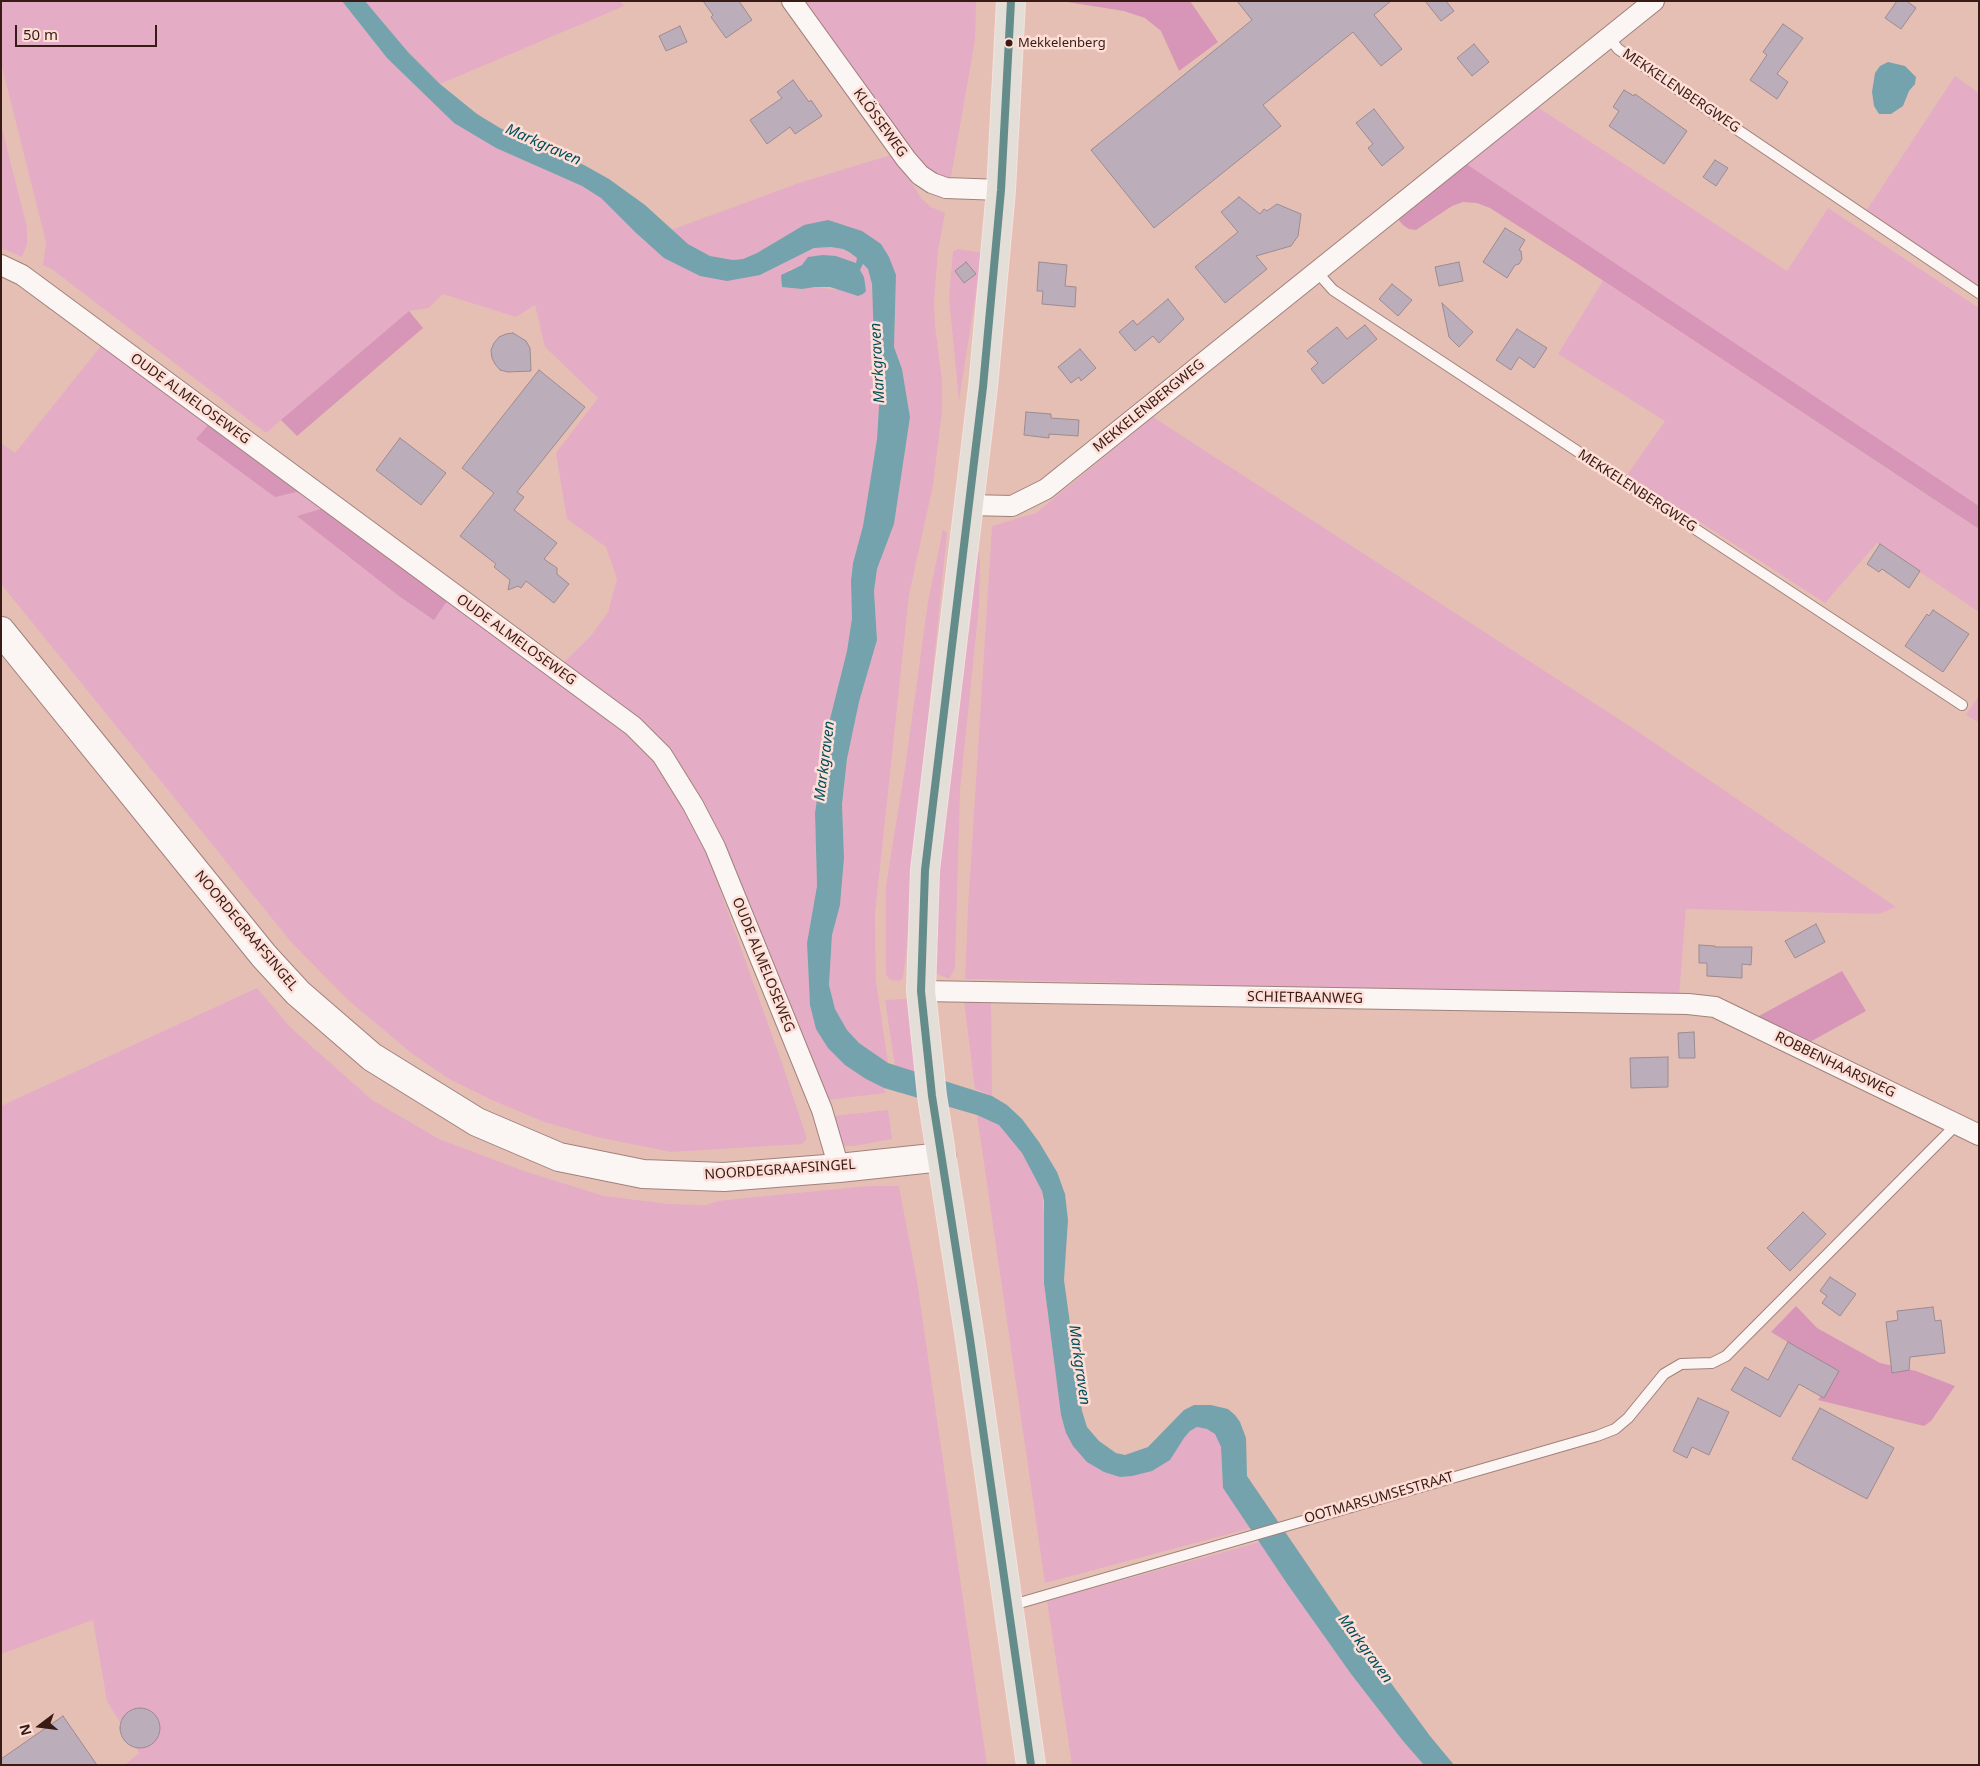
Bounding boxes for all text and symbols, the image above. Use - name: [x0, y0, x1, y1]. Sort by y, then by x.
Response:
- scale bar: [18, 15, 160, 47]
- text: 50 m: [23, 24, 58, 44]
- place label: Mekkelenberg: [1018, 35, 1106, 51]
- marker: Mekkelenberg: [1004, 38, 1014, 48]
- street label: MEKKELENBERGWEG: [1619, 45, 1743, 137]
- street label: KLÖSSEWEG: [849, 85, 911, 161]
- water label: Markgraven: [503, 120, 583, 170]
- water label: Markgraven: [867, 322, 889, 404]
- street label: OUDE ALMELOSEWEG: [127, 350, 253, 448]
- street label: MEKKELENBERGWEG: [1090, 356, 1208, 456]
- street label: MEKKELENBERGWEG: [1574, 446, 1700, 536]
- street label: OUDE ALMELOSEWEG: [453, 591, 579, 689]
- water label: Markgraven: [811, 720, 839, 802]
- street label: NOORDEGRAAFSINGEL: [191, 868, 301, 994]
- street label: OUDE ALMELOSEWEG: [728, 895, 798, 1035]
- street label: SCHIETBAANWEG: [1247, 989, 1363, 1007]
- street label: ROBBENHAARSWEG: [1772, 1029, 1898, 1101]
- street label: NOORDEGRAAFSINGEL: [704, 1156, 856, 1184]
- water label: Markgraven: [1064, 1324, 1094, 1406]
- street label: OOTMARSUMSESTRAAT: [1302, 1469, 1456, 1527]
- water label: Markgraven: [1334, 1611, 1396, 1687]
- north arrow: [15, 1701, 65, 1751]
- text: N: [14, 1722, 36, 1738]

